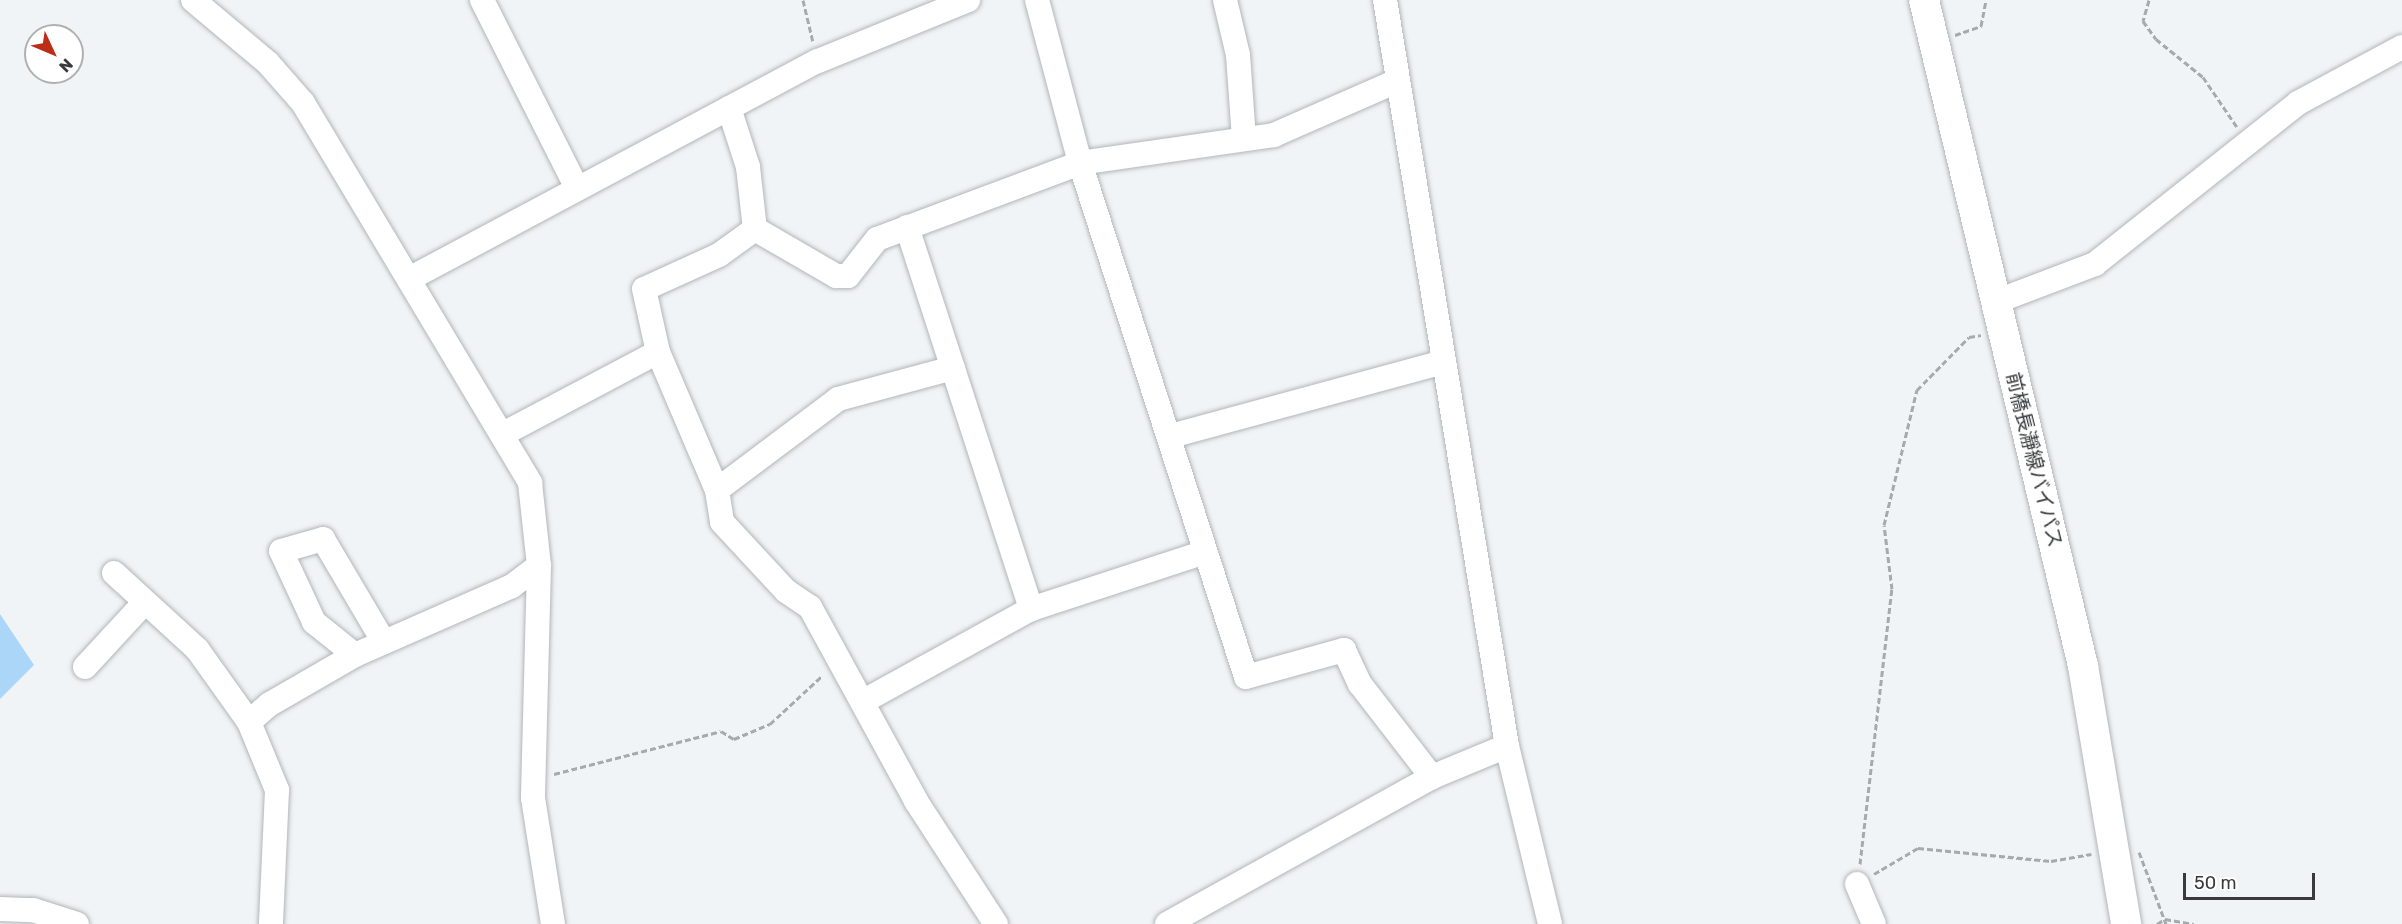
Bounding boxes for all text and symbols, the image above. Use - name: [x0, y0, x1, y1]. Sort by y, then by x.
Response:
- north arrow: [24, 24, 84, 84]
- text: N: [55, 55, 77, 76]
- street label: 前橋長瀞線バイパス: [2001, 370, 2067, 550]
- scale bar: [2186, 861, 2318, 899]
- text: 50 m: [2194, 872, 2237, 894]

